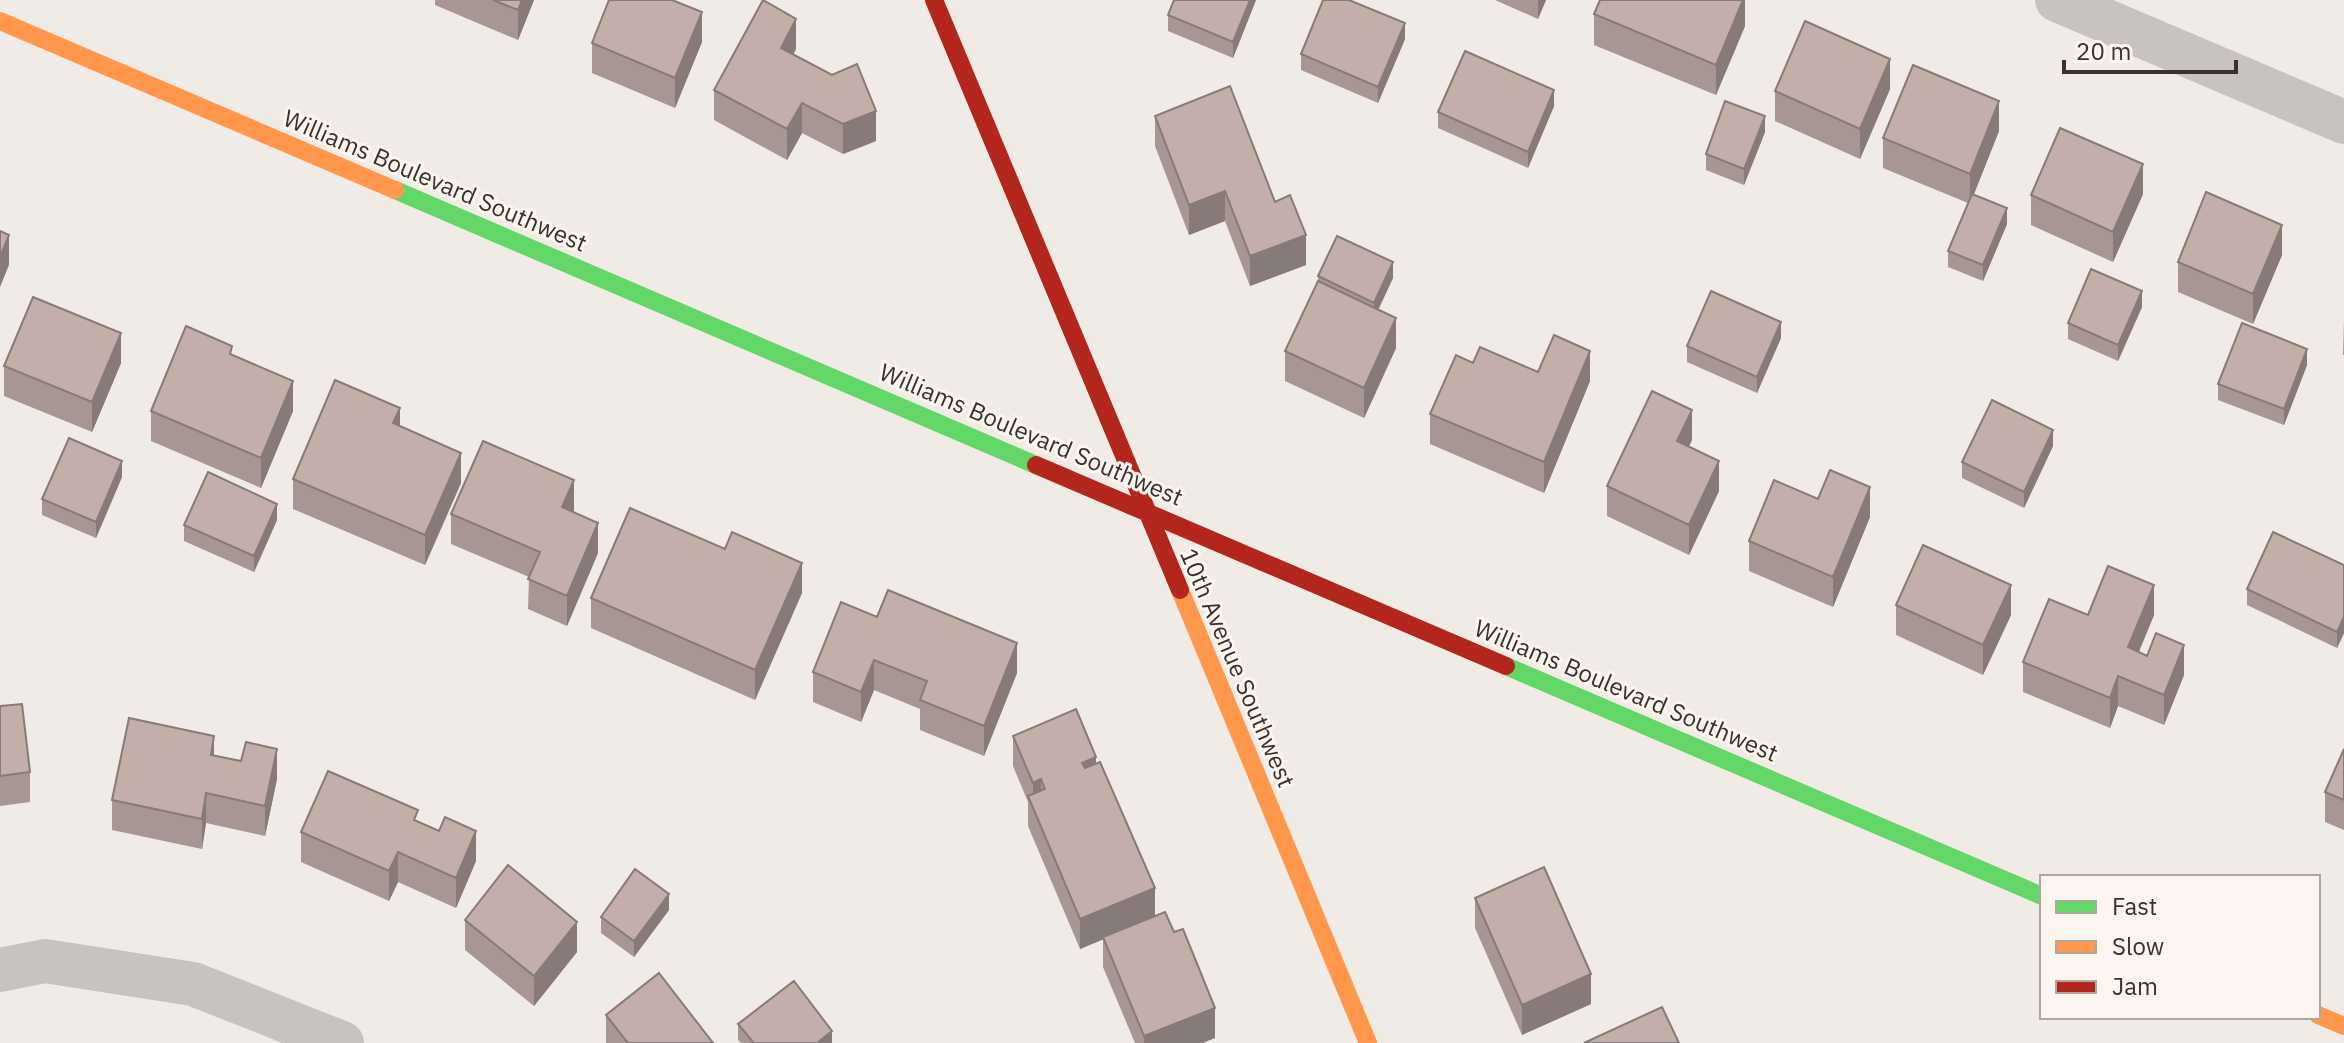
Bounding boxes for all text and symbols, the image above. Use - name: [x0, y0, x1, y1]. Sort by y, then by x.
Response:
- scale bar: [2064, 24, 2236, 74]
- text: 20 m: [2076, 35, 2131, 67]
- street label: Williams Boulevard Southwest: [279, 102, 592, 259]
- street label: Williams Boulevard Southwest: [875, 356, 1188, 513]
- street label: 10th Avenue Southwest: [1173, 543, 1303, 792]
- street label: Williams Boulevard Southwest: [1470, 612, 1783, 769]
- legend: [2040, 875, 2320, 1019]
- text: Fast: [2112, 890, 2157, 922]
- text: Slow: [2112, 930, 2164, 962]
- text: Jam: [2112, 970, 2158, 1002]

